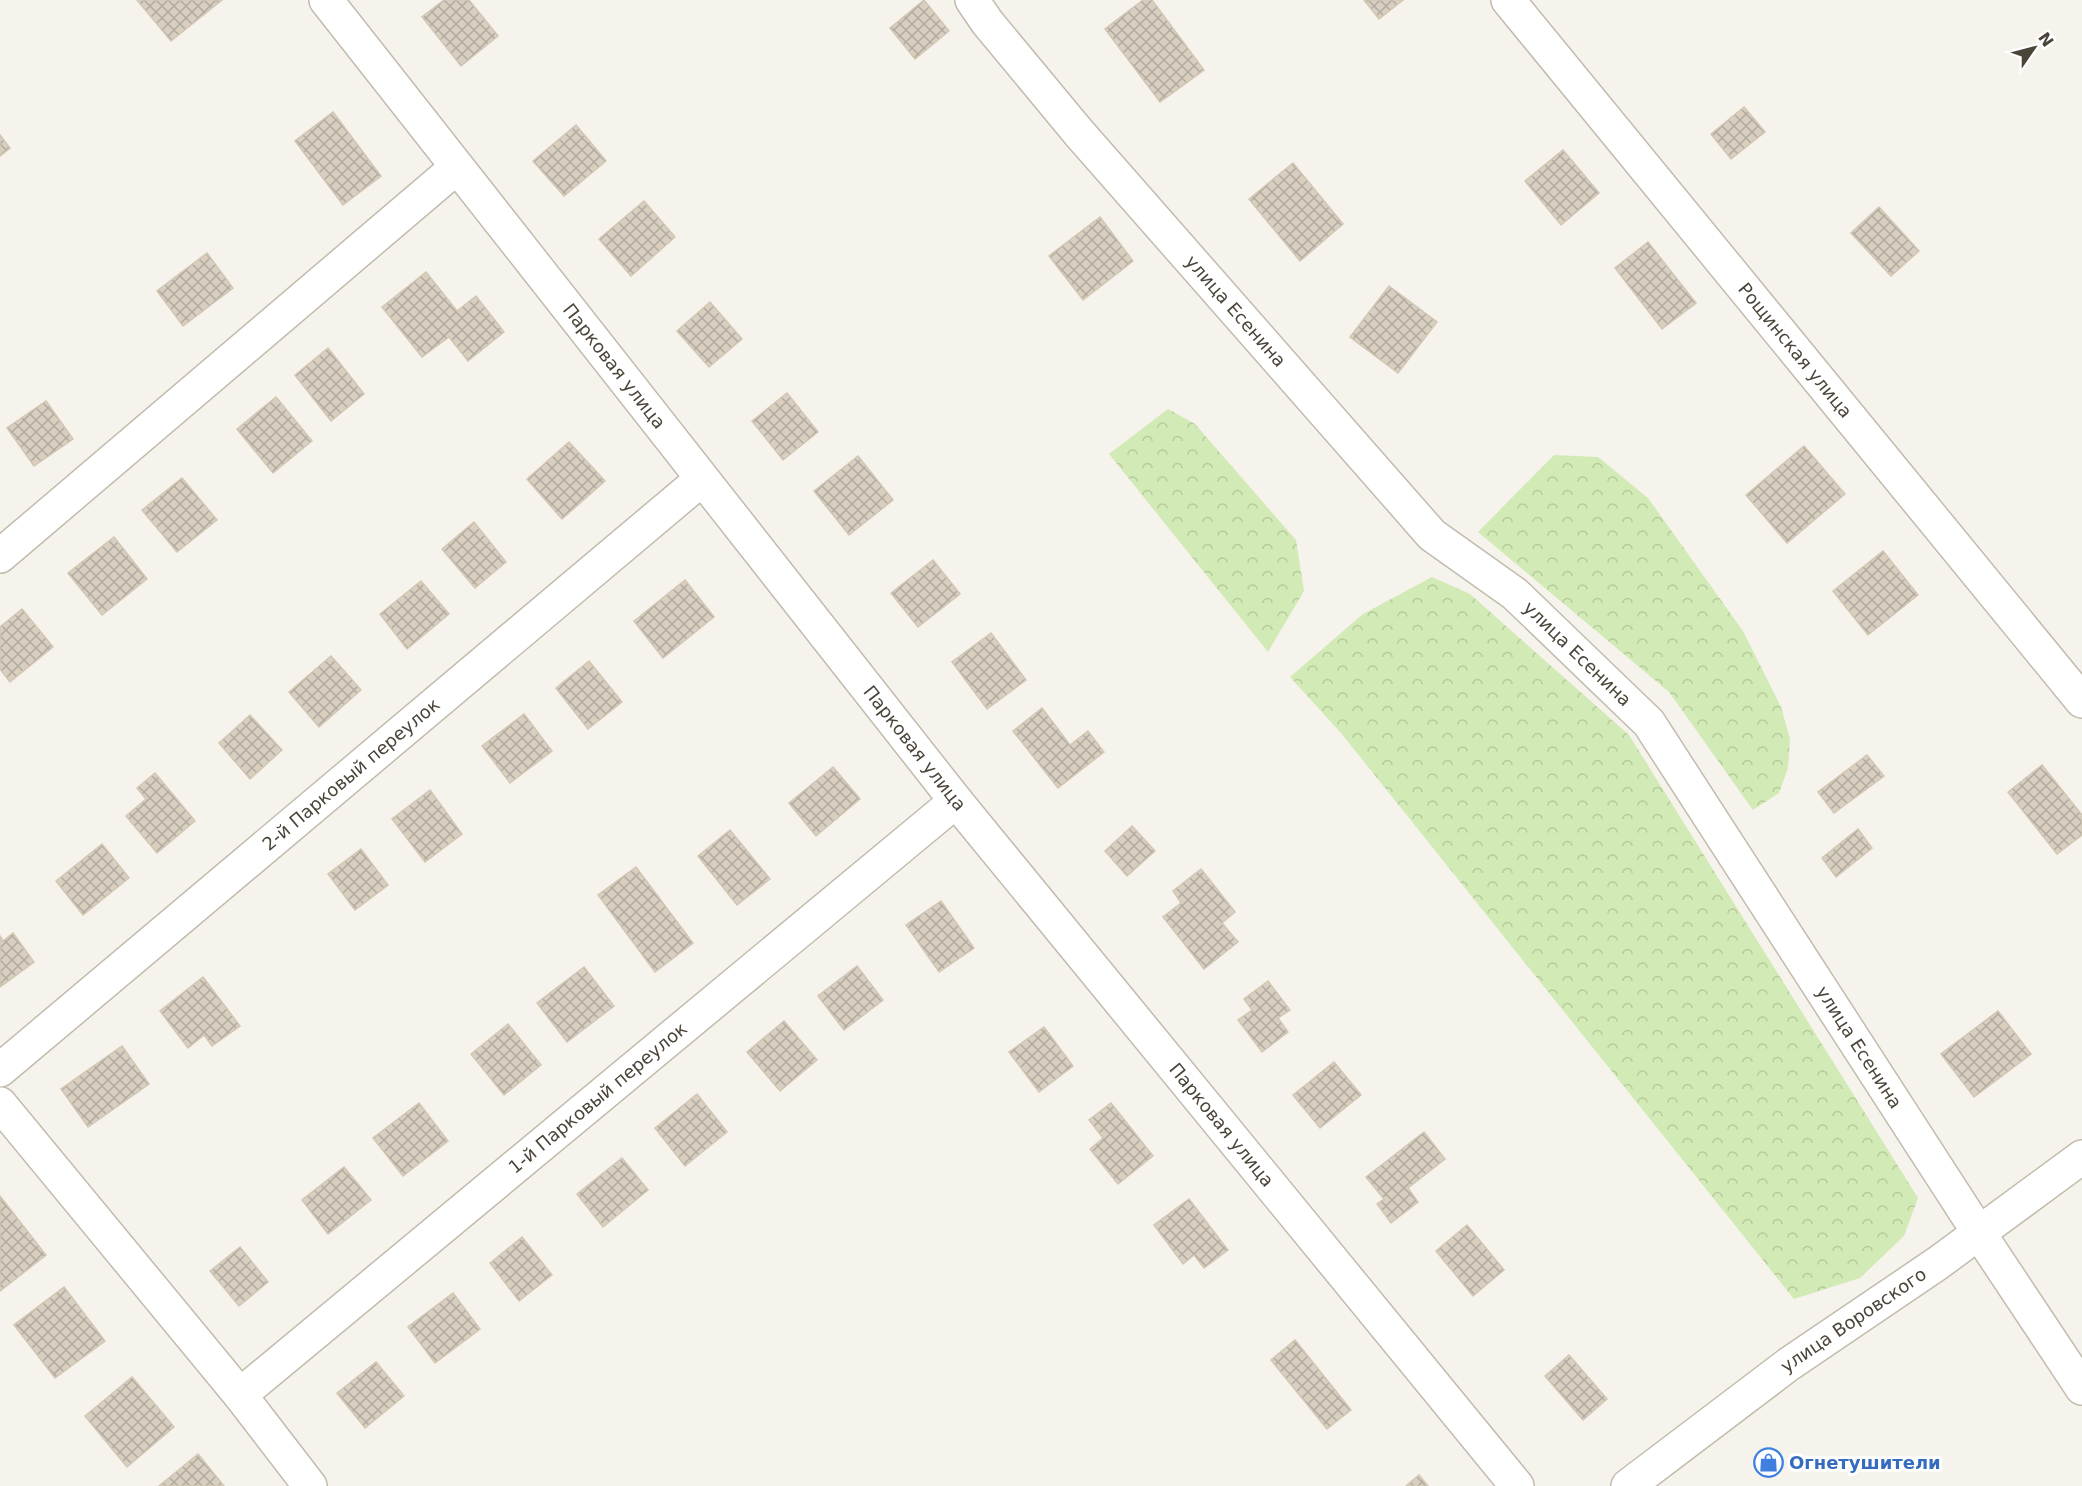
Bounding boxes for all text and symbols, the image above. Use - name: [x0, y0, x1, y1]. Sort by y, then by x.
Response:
- north arrow: [2004, 18, 2064, 78]
- text: N: [2034, 29, 2057, 51]
- street label: улица Есенина: [1181, 251, 1290, 371]
- street label: Рощинская улица: [1734, 279, 1857, 422]
- street label: Парковая улица: [559, 299, 670, 433]
- street label: улица Есенина: [1519, 597, 1636, 710]
- street label: Парковая улица: [859, 681, 971, 815]
- street label: 2-й Парковый переулок: [258, 693, 444, 854]
- street label: улица Есенина: [1812, 982, 1907, 1112]
- street label: 1-й Парковый переулок: [504, 1018, 691, 1178]
- street label: Парковая улица: [1165, 1059, 1279, 1191]
- street label: улица Воровского: [1776, 1263, 1930, 1377]
- shop icon: Огнетушители: [1752, 1447, 1784, 1479]
- place label: Огнетушители: [1789, 1452, 1941, 1473]

